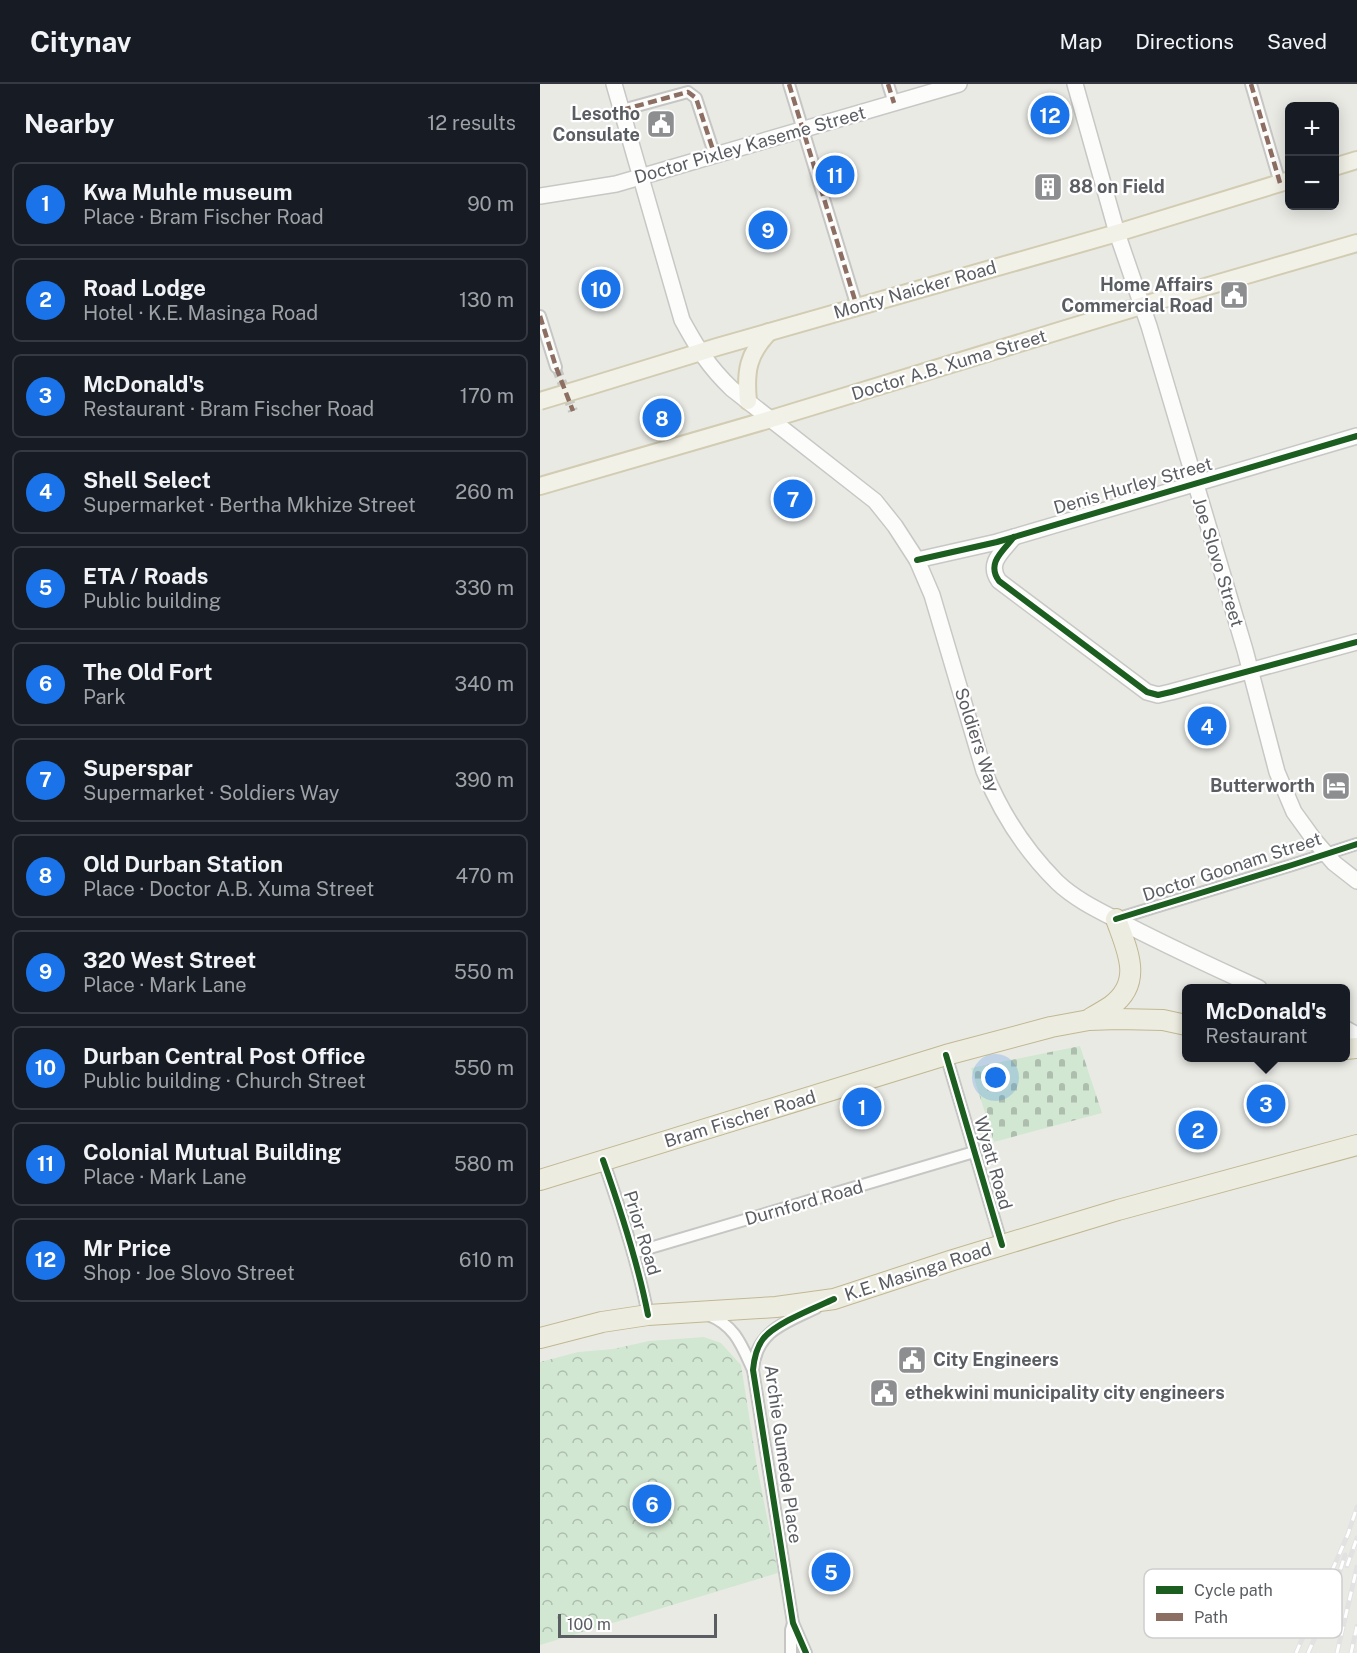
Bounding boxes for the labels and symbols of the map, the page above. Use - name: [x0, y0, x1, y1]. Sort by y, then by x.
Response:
- pin: 12: [1030, 93, 1070, 138]
- street label: Doctor Pixley Kaseme Street: [632, 101, 868, 188]
- place label: Lesotho Consulate: [553, 103, 640, 145]
- public building icon: Lesotho Consulate: [645, 108, 677, 140]
- pin: 11: [816, 152, 854, 197]
- building icon: 88 on Field: [1032, 171, 1064, 203]
- place label: 88 on Field: [1069, 176, 1165, 197]
- pin: 9: [748, 208, 788, 252]
- street label: Monty Naicker Road: [831, 256, 999, 323]
- pin: 10: [582, 266, 620, 312]
- place label: Home Affairs Commercial Road: [1061, 274, 1213, 316]
- public building icon: Home Affairs Commercial Road: [1218, 279, 1250, 311]
- street label: Doctor A.B. Xuma Street: [849, 325, 1049, 404]
- pin: 8: [642, 396, 682, 440]
- street label: Denis Hurley Street: [1051, 453, 1215, 518]
- pin: 7: [774, 476, 812, 522]
- street label: Joe Slovo Street: [1189, 494, 1248, 629]
- street label: Soldiers Way: [951, 685, 1004, 795]
- pin: 4: [1188, 704, 1226, 748]
- hotel icon: Butterworth: [1320, 770, 1352, 802]
- place label: Butterworth: [1210, 775, 1315, 796]
- street label: Doctor Goonam Street: [1140, 828, 1324, 905]
- your location: [981, 1063, 1010, 1092]
- pin: 3: [1246, 1082, 1286, 1126]
- pin: 1: [842, 1084, 882, 1130]
- street label: Bram Fischer Road: [662, 1085, 818, 1152]
- pin: 2: [1178, 1108, 1218, 1152]
- street label: Wyatt Road: [970, 1114, 1017, 1212]
- street label: Durnford Road: [742, 1176, 865, 1229]
- street label: Prior Road: [620, 1188, 665, 1278]
- street label: K.E. Masinga Road: [842, 1238, 994, 1305]
- public building icon: City Engineers: [896, 1344, 928, 1376]
- place label: City Engineers: [933, 1349, 1059, 1370]
- street label: Archie Gumede Place: [761, 1363, 806, 1545]
- public building icon: ethekwini municipality city engineers: [868, 1377, 900, 1409]
- place label: ethekwini municipality city engineers: [905, 1382, 1225, 1403]
- pin: 6: [632, 1482, 672, 1526]
- pin: 5: [812, 1550, 850, 1594]
- legend: [1144, 1569, 1342, 1638]
- text: Cycle path: [1194, 1581, 1273, 1600]
- text: Path: [1194, 1608, 1228, 1627]
- scale bar: [558, 1611, 717, 1638]

